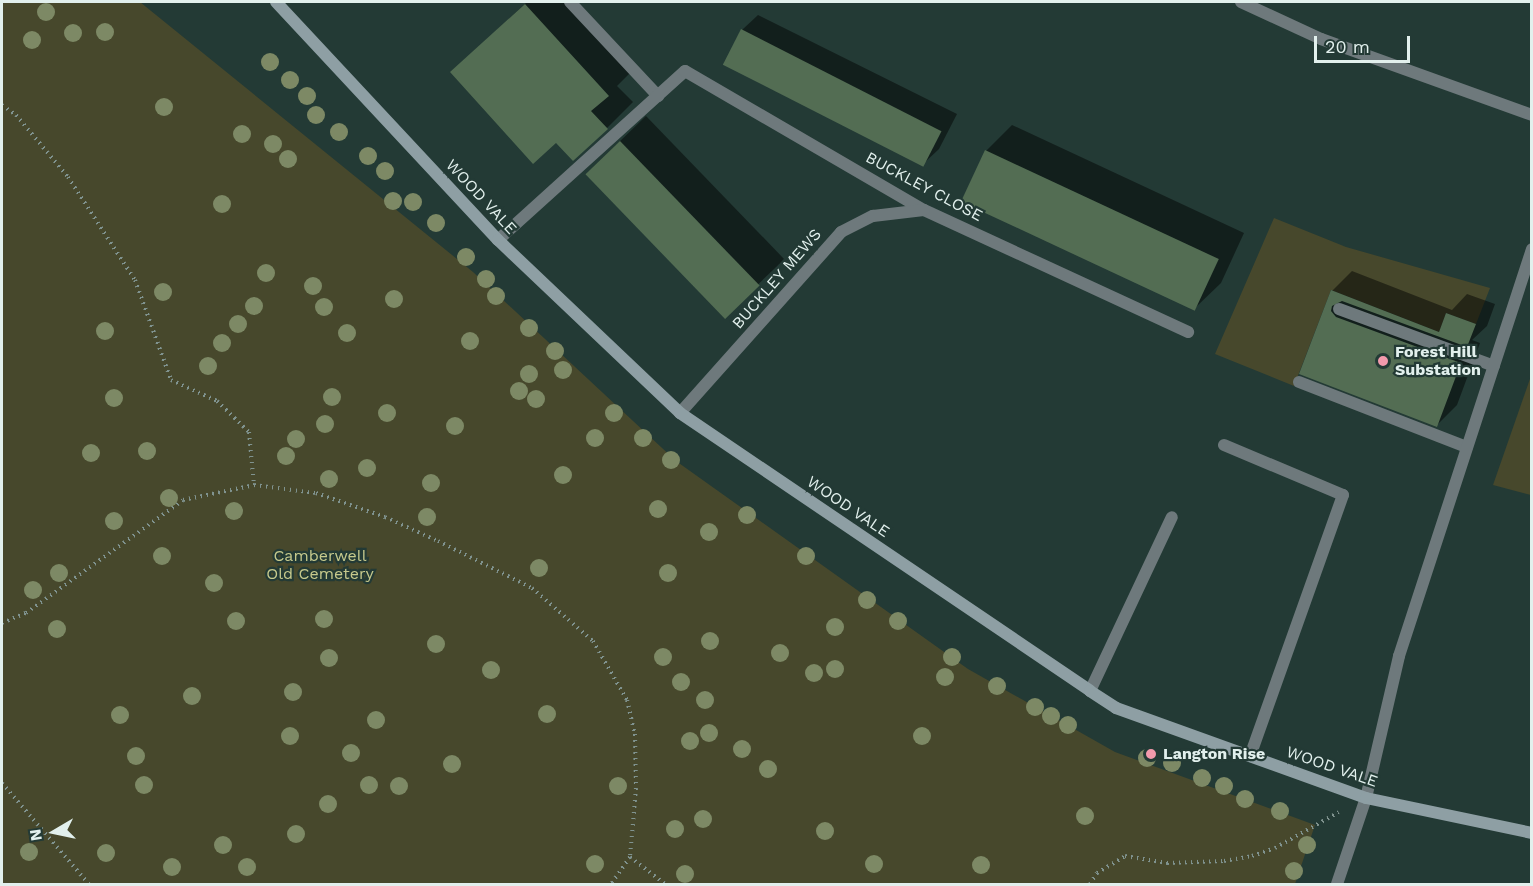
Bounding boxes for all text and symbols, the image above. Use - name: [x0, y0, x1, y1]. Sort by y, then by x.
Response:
- scale bar: [1317, 24, 1413, 62]
- text: 20 m: [1325, 36, 1370, 57]
- street label: BUCKLEY CLOSE: [862, 148, 986, 226]
- street label: WOOD VALE: [441, 155, 521, 239]
- street label: BUCKLEY MEWS: [728, 225, 826, 333]
- place label: Forest Hill Substation: [1395, 342, 1481, 380]
- marker: Forest Hill Substation: [1376, 354, 1390, 368]
- street label: WOOD VALE: [803, 472, 893, 542]
- park label: Camberwell Old Cemetery: [266, 546, 374, 584]
- street label: WOOD VALE: [1284, 742, 1380, 792]
- place label: Langton Rise: [1163, 744, 1265, 764]
- marker: Langton Rise: [1144, 747, 1158, 761]
- north arrow: [24, 802, 84, 862]
- text: N: [25, 828, 46, 842]

